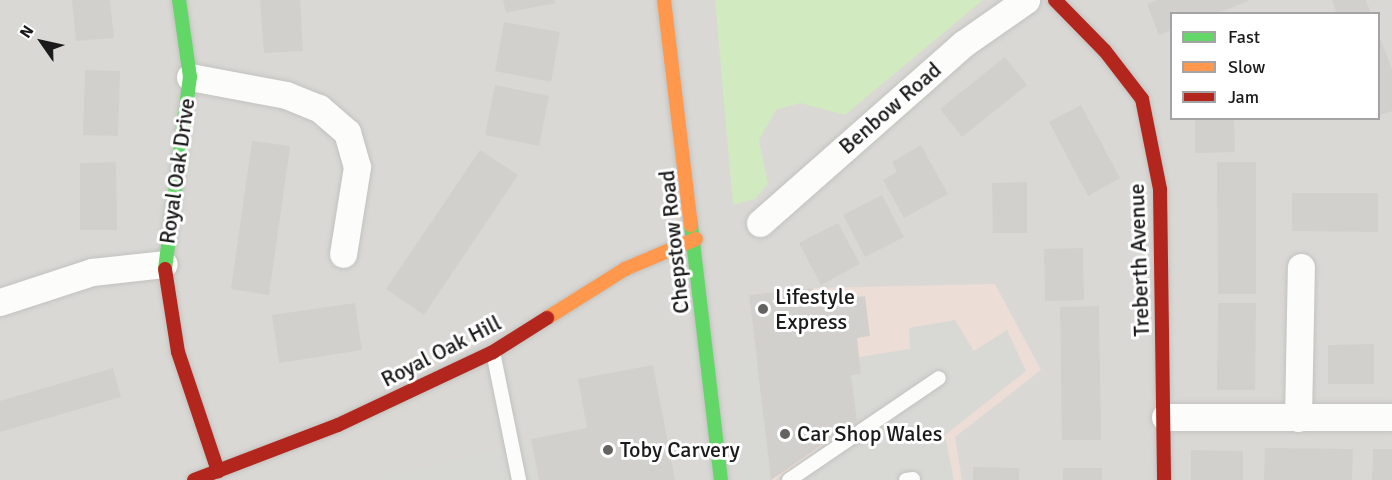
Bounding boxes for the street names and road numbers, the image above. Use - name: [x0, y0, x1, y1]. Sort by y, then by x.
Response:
- street label: Benbow Road: [833, 56, 947, 160]
- street label: Royal Oak Drive: [154, 96, 200, 246]
- street label: Chepstow Road: [653, 169, 695, 315]
- street label: Treberth Avenue: [1123, 183, 1155, 337]
- street label: Royal Oak Hill: [377, 309, 505, 393]

